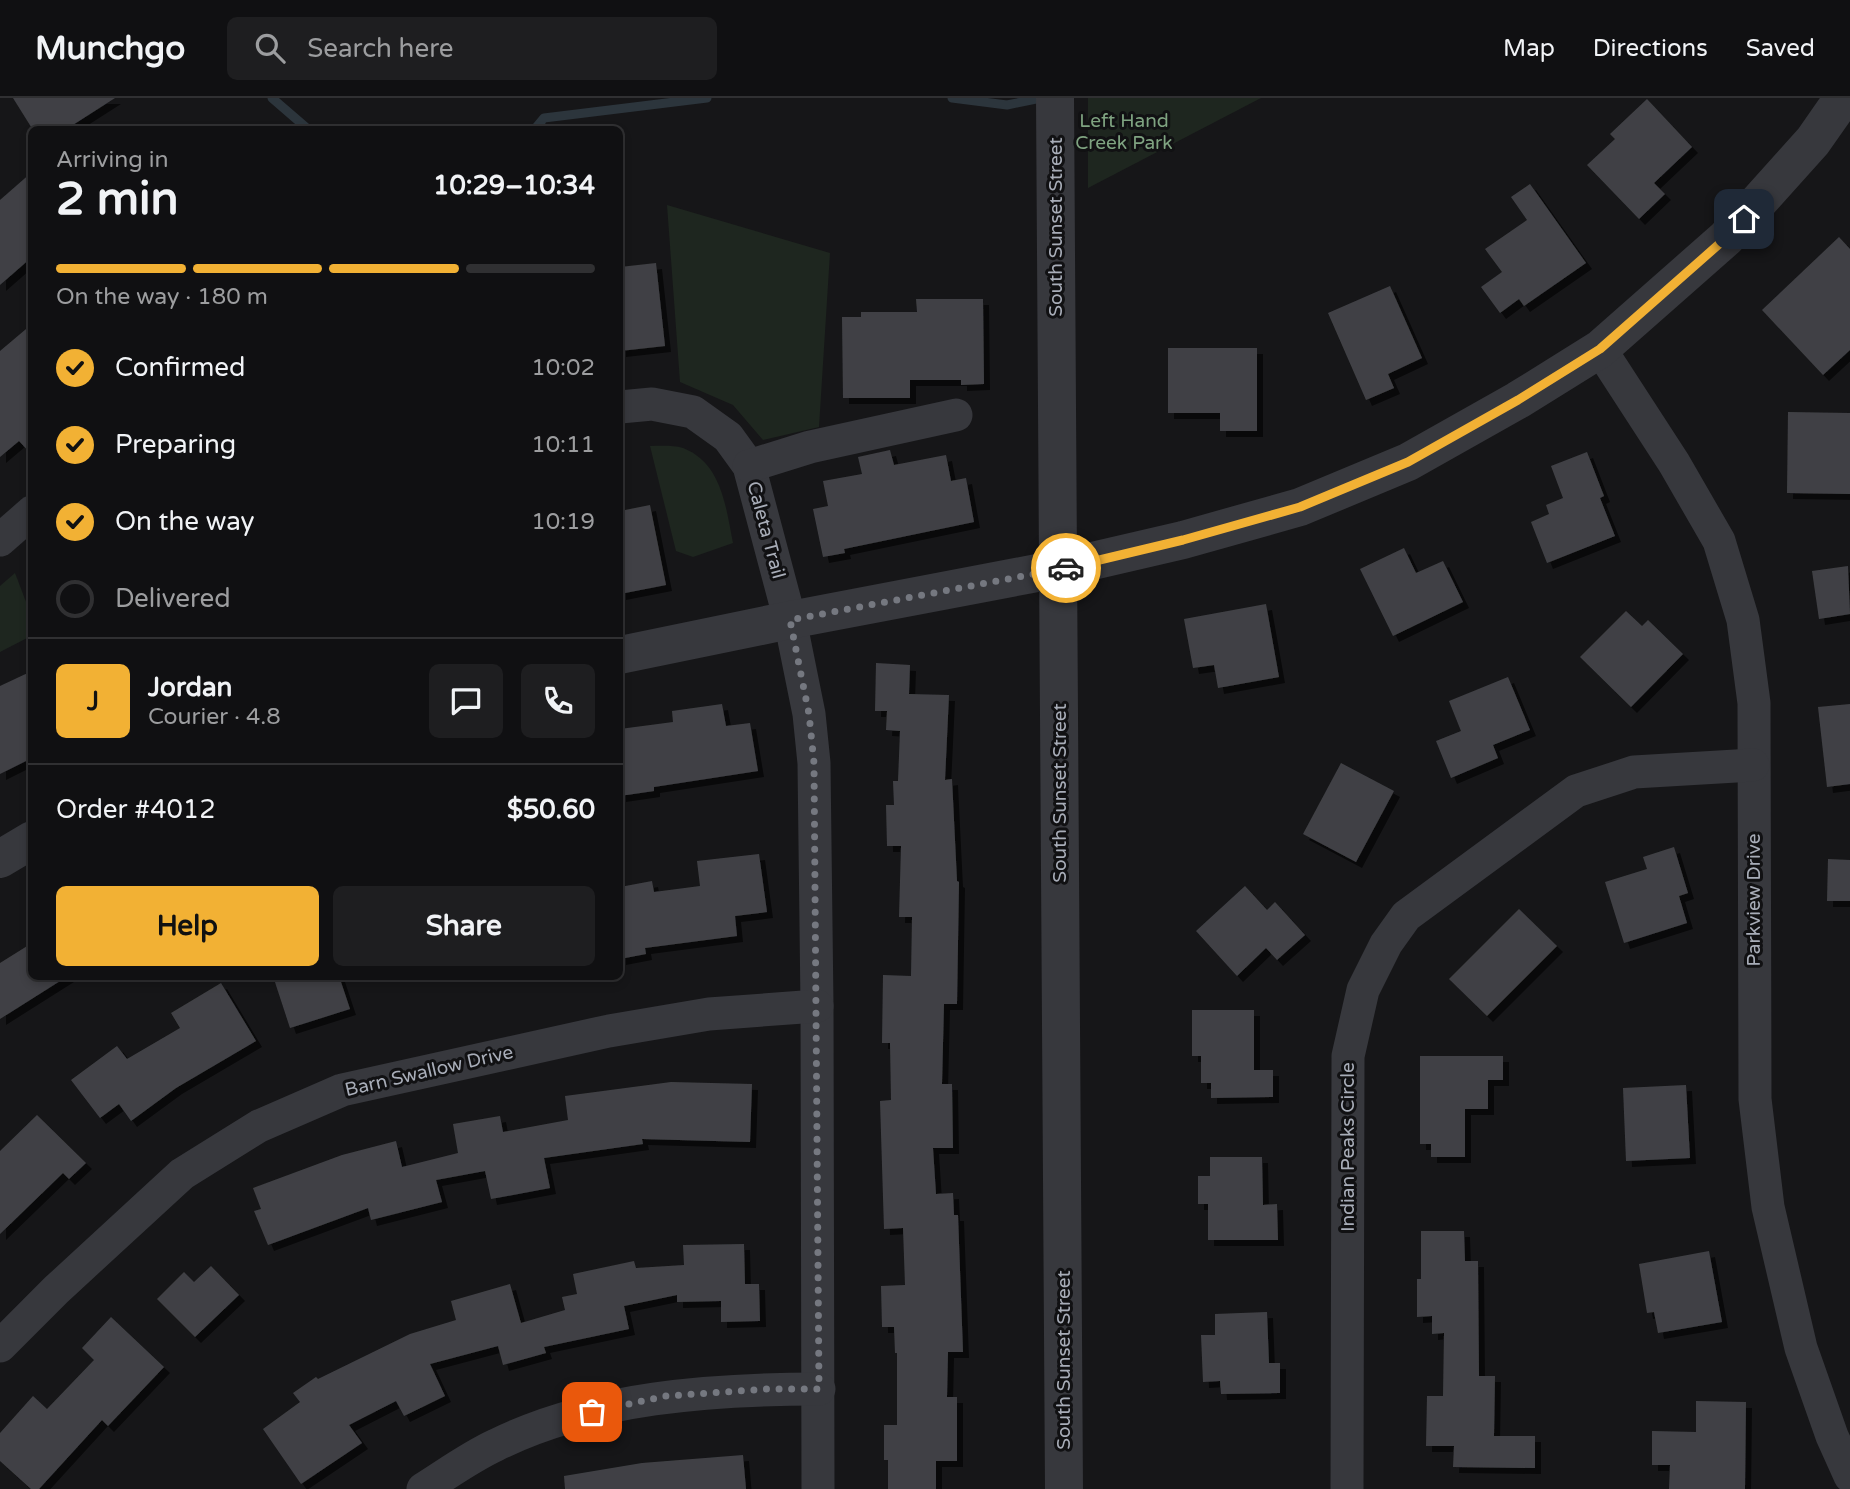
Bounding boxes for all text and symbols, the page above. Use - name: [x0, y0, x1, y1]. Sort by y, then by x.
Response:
- search box: [227, 17, 717, 80]
- text: Munchgo: [35, 29, 185, 68]
- icon: search: [251, 29, 289, 67]
- text: Search here: [307, 33, 453, 64]
- text: Map: [1503, 34, 1555, 63]
- text: Directions: [1593, 34, 1708, 63]
- text: Saved: [1746, 34, 1815, 63]
- park label: Left Hand Creek Park: [1075, 110, 1173, 154]
- street label: South Sunset Street: [1045, 137, 1067, 317]
- text: Arriving in: [56, 146, 169, 174]
- text: 10:29–10:34: [433, 170, 595, 201]
- text: 2 min: [56, 172, 179, 227]
- pin: [1714, 189, 1774, 249]
- icon: home: [1725, 200, 1763, 238]
- text: On the way · 180 m: [56, 283, 268, 311]
- icon: check: [56, 349, 94, 387]
- text: Confirmed: [115, 352, 245, 383]
- text: 10:02: [531, 354, 595, 382]
- icon: check: [56, 426, 94, 464]
- text: Preparing: [115, 429, 236, 460]
- text: 10:11: [531, 431, 595, 459]
- street label: Caleta Trail: [742, 479, 790, 581]
- icon: check: [56, 503, 94, 541]
- text: On the way: [115, 506, 255, 537]
- text: 10:19: [531, 508, 595, 536]
- courier: [1031, 533, 1101, 603]
- icon: car: [1047, 549, 1085, 587]
- text: Delivered: [115, 583, 231, 614]
- button: chat: [429, 664, 503, 738]
- button: phone: [521, 664, 595, 738]
- text: Jordan: [148, 672, 232, 703]
- text: J: [87, 686, 99, 717]
- text: Courier · 4.8: [148, 703, 281, 731]
- street label: South Sunset Street: [1049, 703, 1071, 883]
- text: Order #4012: [56, 794, 216, 825]
- text: $50.60: [507, 794, 595, 825]
- street label: Parkview Drive: [1743, 834, 1765, 966]
- button: Help: [56, 886, 319, 966]
- button: Share: [333, 886, 595, 966]
- street label: Barn Swallow Drive: [343, 1041, 515, 1101]
- street label: Indian Peaks Circle: [1337, 1062, 1359, 1232]
- street label: South Sunset Street: [1053, 1270, 1075, 1450]
- pin: [562, 1382, 622, 1442]
- icon: bag: [573, 1393, 611, 1431]

